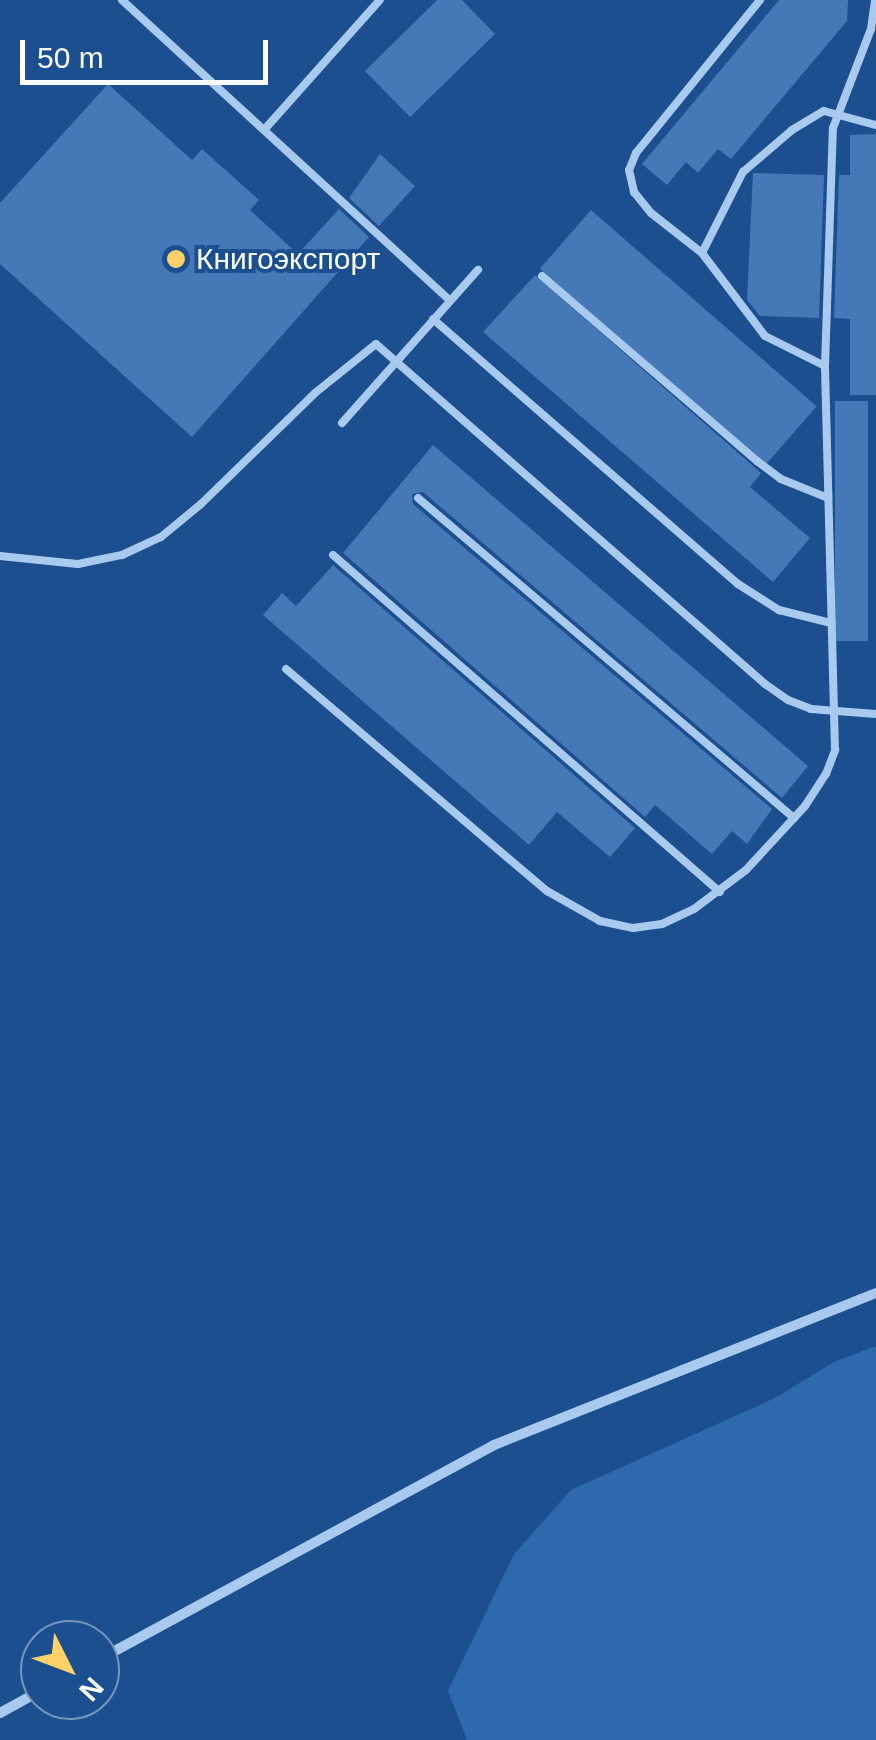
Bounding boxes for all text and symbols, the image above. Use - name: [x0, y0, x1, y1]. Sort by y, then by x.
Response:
- scale bar: [25, 20, 272, 82]
- text: 50 m: [37, 41, 104, 74]
- place label: Книгоэкспорт: [196, 241, 380, 277]
- marker: Книгоэкспорт: [165, 248, 187, 270]
- north arrow: [20, 1620, 120, 1720]
- text: N: [73, 1671, 109, 1707]

